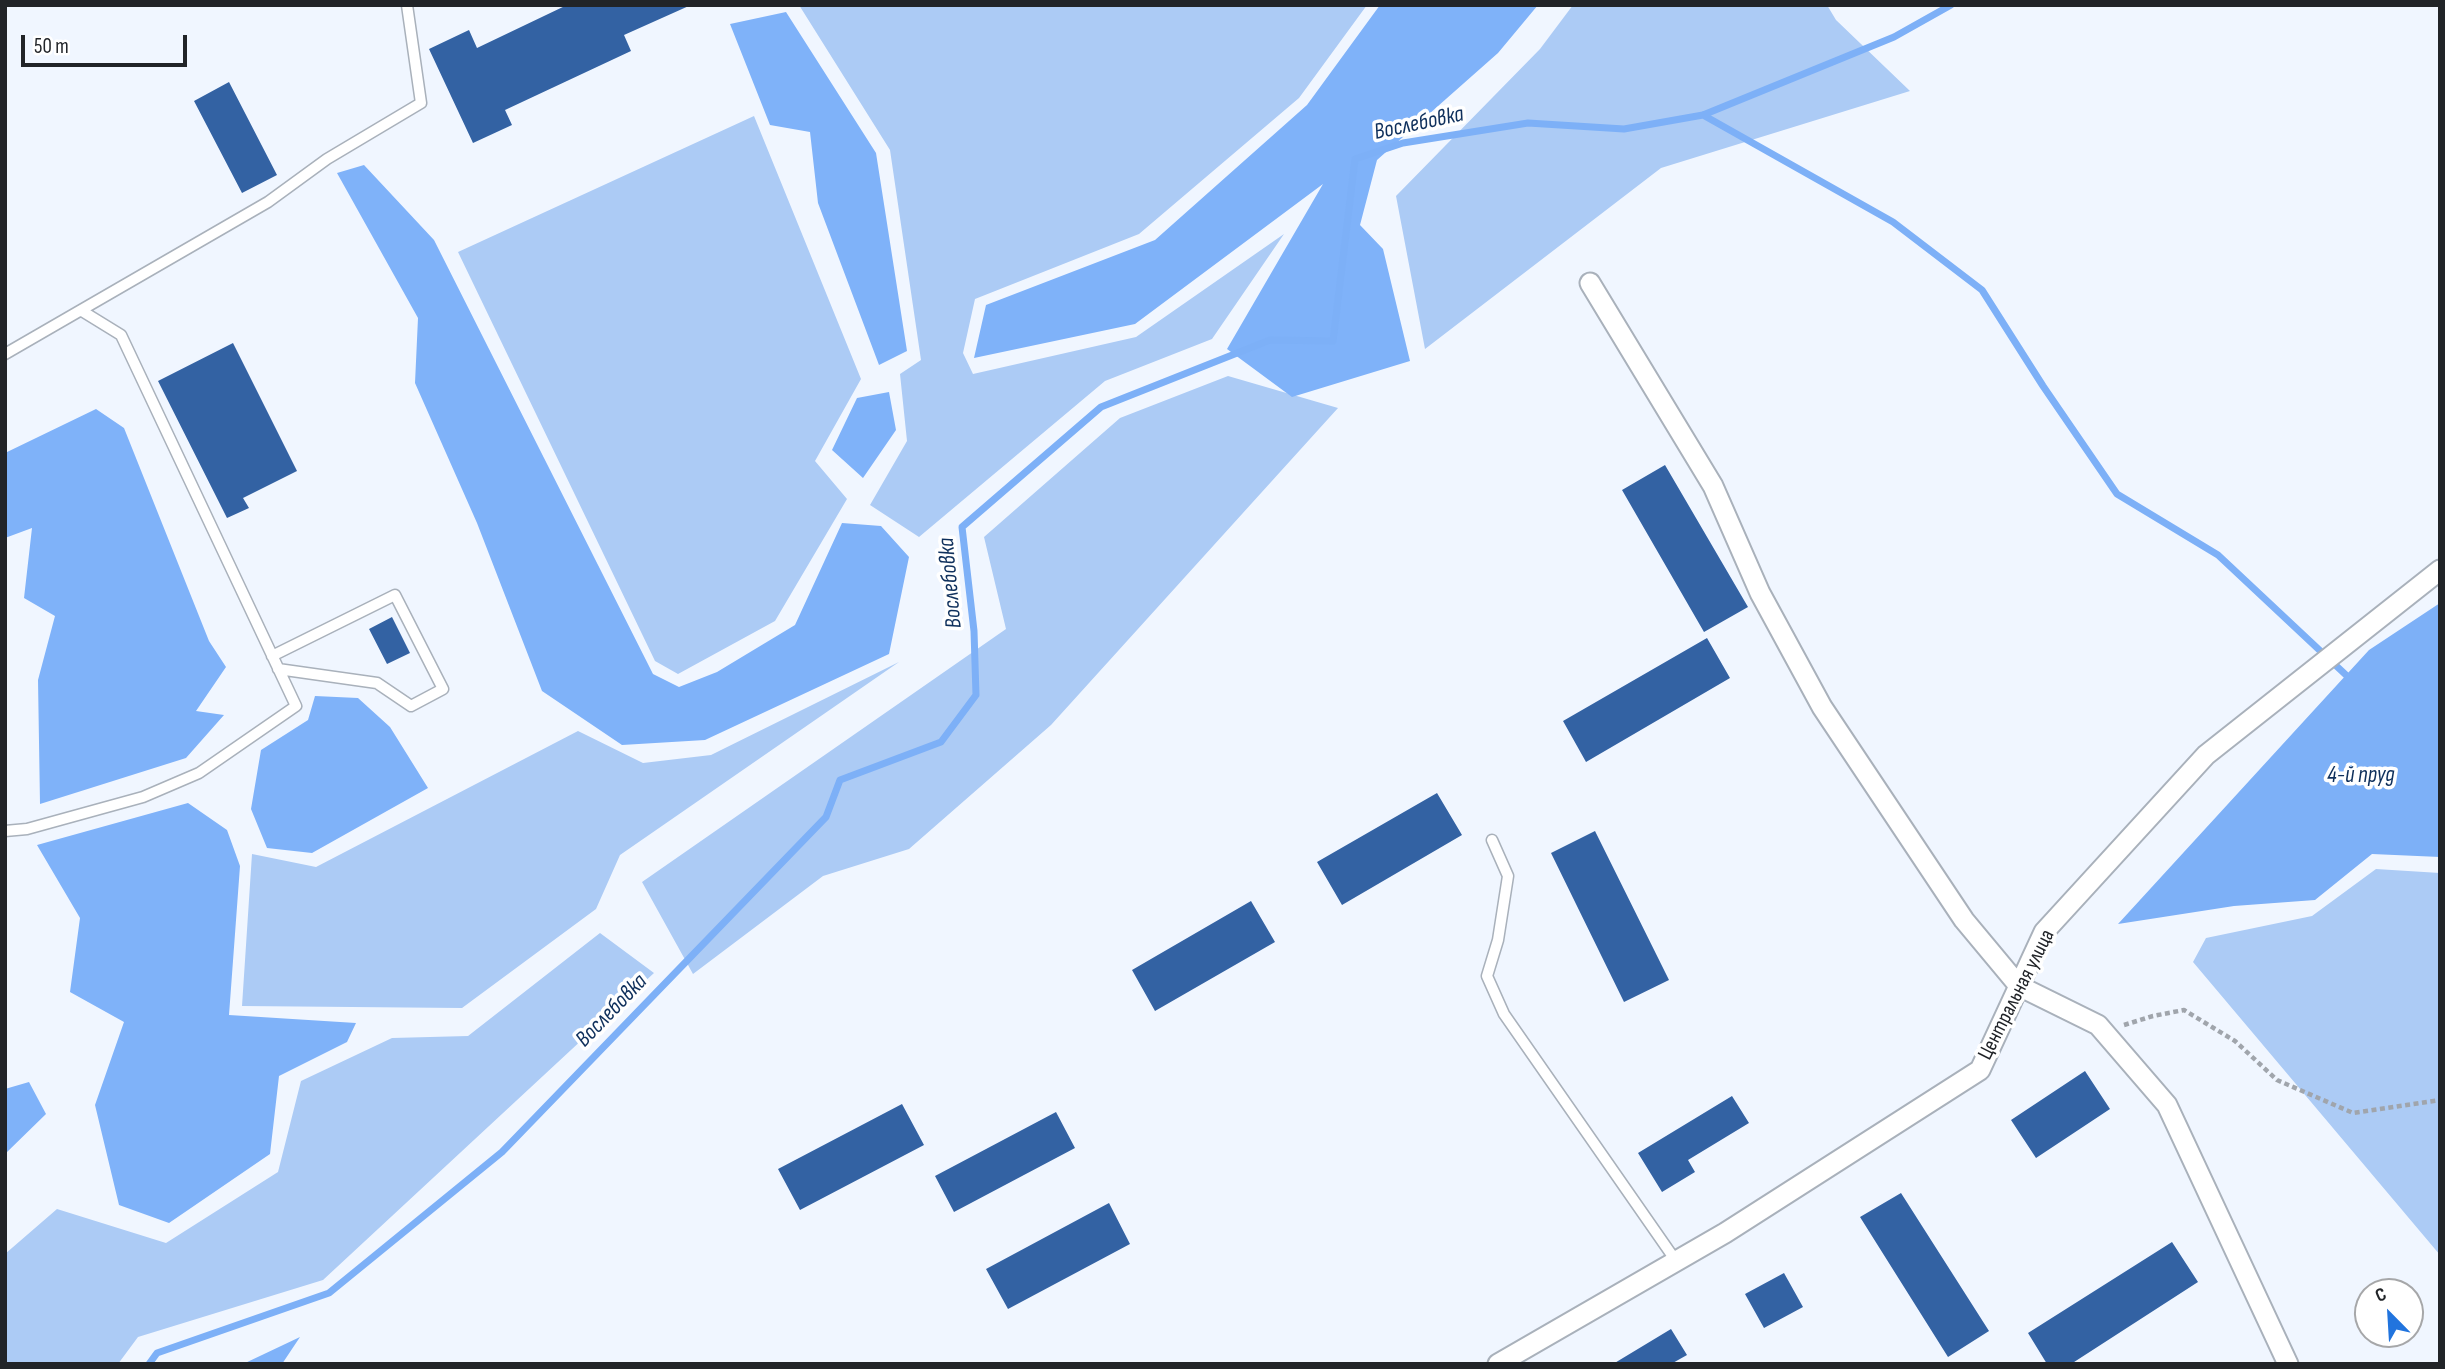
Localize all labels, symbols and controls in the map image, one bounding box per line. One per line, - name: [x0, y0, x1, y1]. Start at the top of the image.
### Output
- scale bar: [24, 21, 191, 65]
- text: 50 m: [34, 34, 69, 59]
- water label: Вослебовка: [1372, 101, 1466, 147]
- water label: Вослебовка: [933, 536, 969, 630]
- water label: 4-й пруд: [2327, 762, 2395, 790]
- street label: Центральная улица: [1973, 926, 2061, 1064]
- water label: Вослебовка: [570, 969, 654, 1053]
- north arrow: [2354, 1278, 2424, 1348]
- text: С: [2372, 1283, 2390, 1308]

